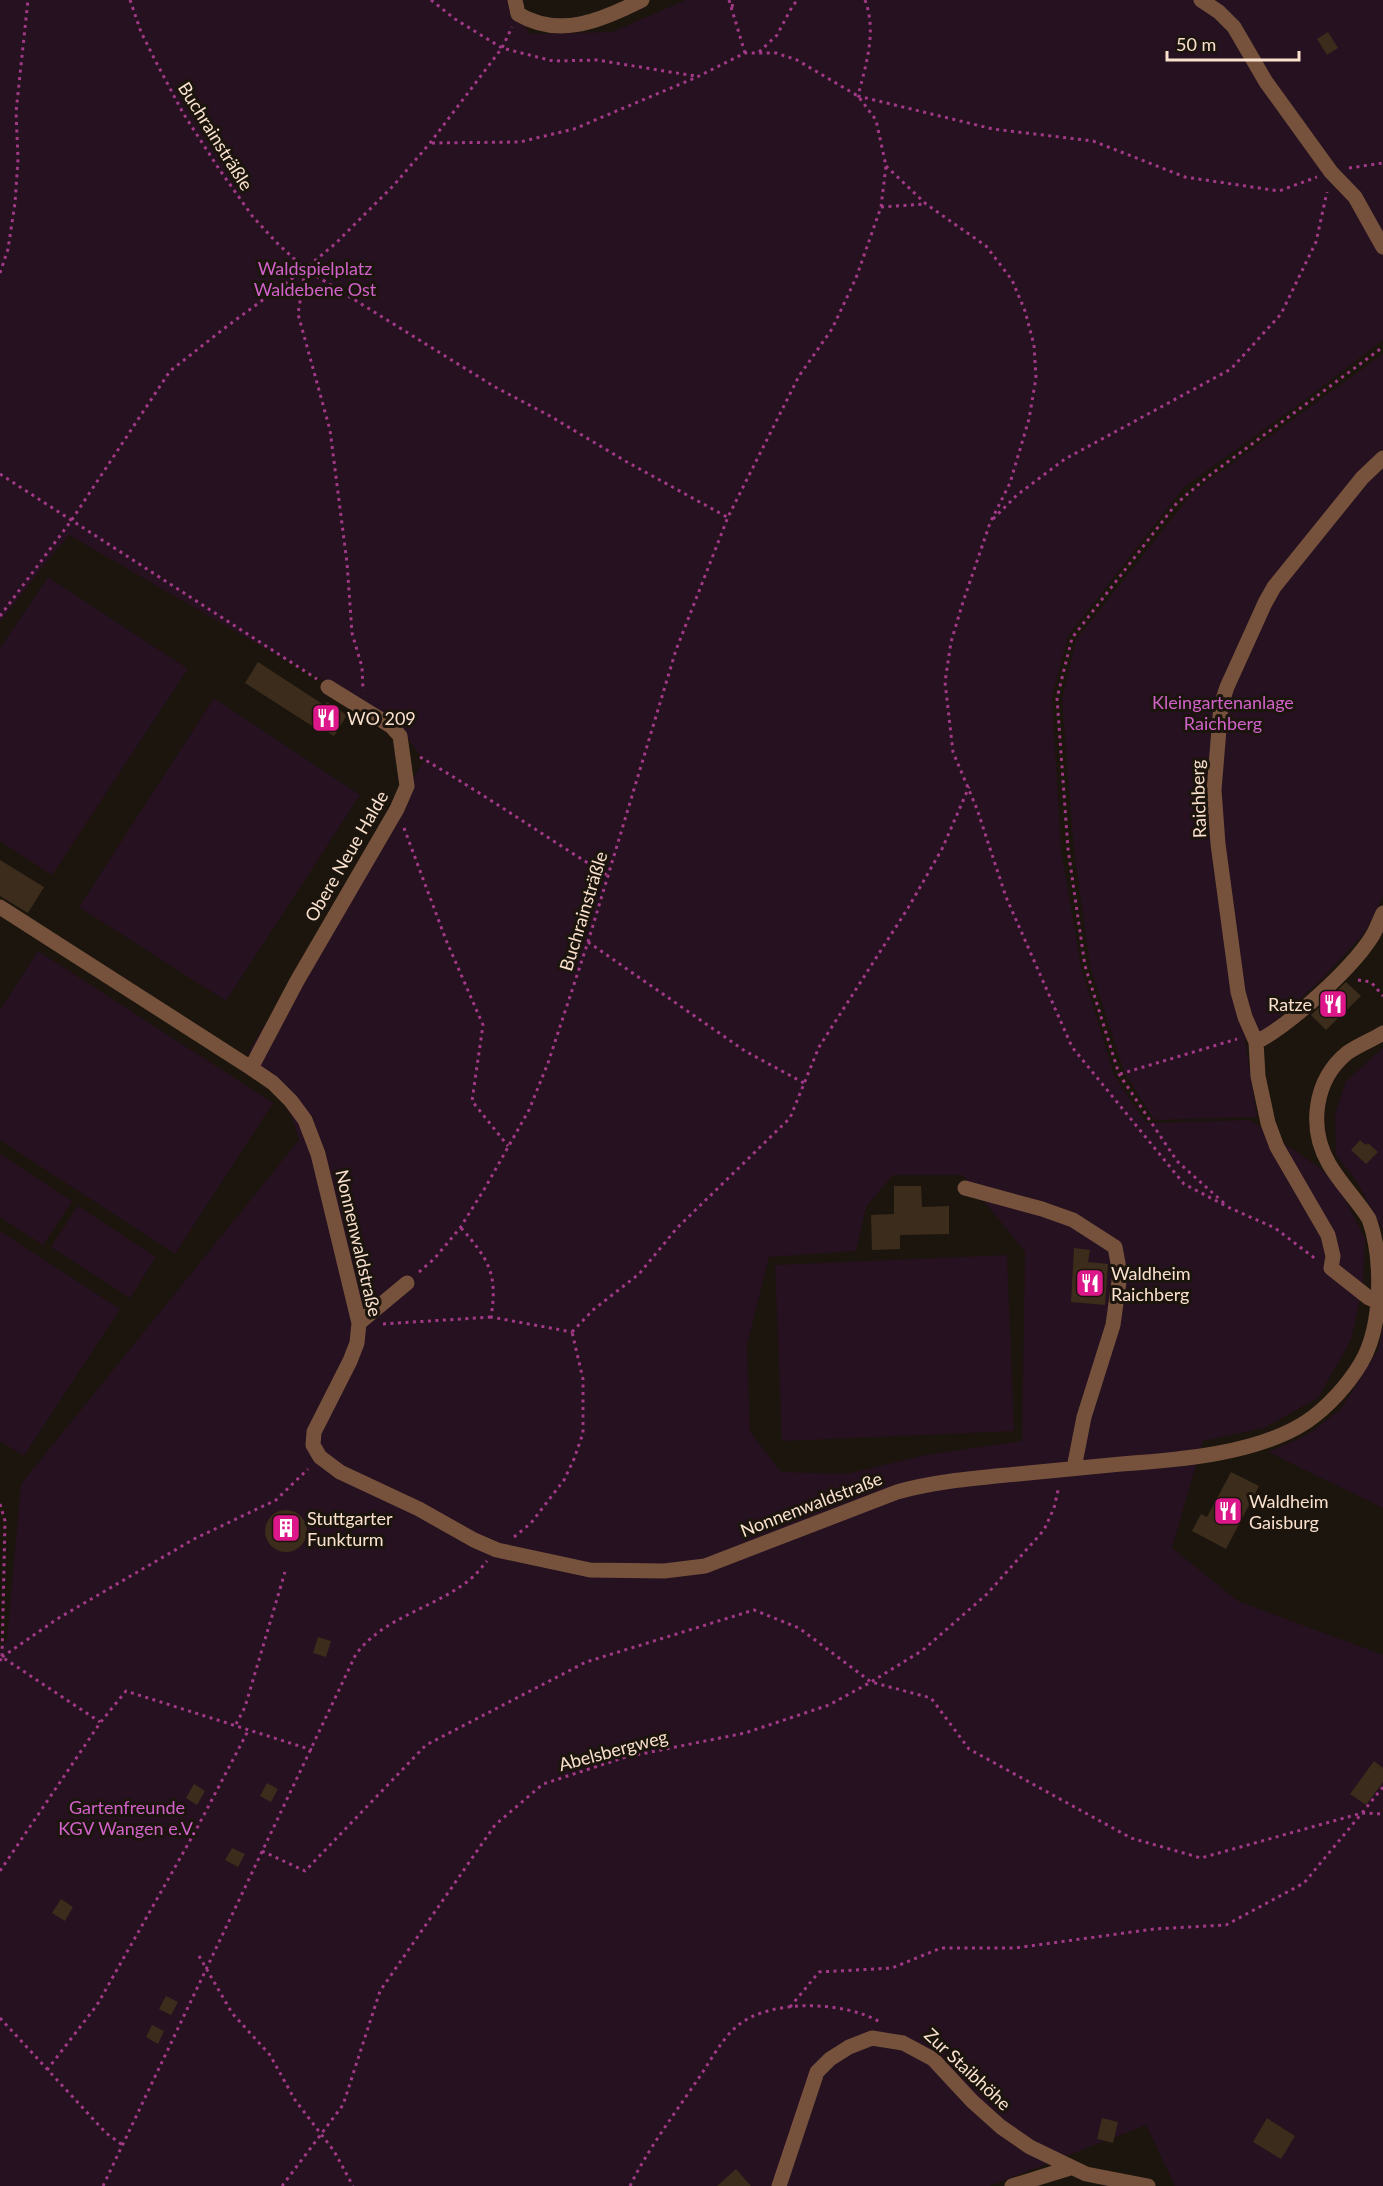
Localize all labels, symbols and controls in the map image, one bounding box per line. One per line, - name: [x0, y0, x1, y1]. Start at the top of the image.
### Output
- scale bar: [1167, 24, 1299, 62]
- text: 50 m: [1176, 33, 1216, 55]
- street label: Buchrainsträßle: [174, 78, 258, 194]
- park label: Waldspielplatz Waldebene Ost: [254, 257, 377, 300]
- park label: Kleingartenanlage Raichberg: [1152, 691, 1294, 734]
- restaurant icon: WO 209: [310, 702, 342, 734]
- place label: WO 209: [347, 707, 416, 729]
- street label: Raichberg: [1186, 759, 1210, 839]
- street label: Obere Neue Halde: [300, 787, 392, 925]
- street label: Buchrainsträßle: [554, 849, 612, 973]
- restaurant icon: Ratze: [1317, 988, 1349, 1020]
- place label: Ratze: [1268, 993, 1312, 1015]
- street label: Nonnenwaldstraße: [331, 1167, 387, 1319]
- place label: Waldheim Raichberg: [1111, 1262, 1191, 1305]
- restaurant icon: Waldheim Raichberg: [1074, 1267, 1106, 1299]
- street label: Nonnenwaldstraße: [737, 1467, 885, 1541]
- place label: Waldheim Gaisburg: [1249, 1490, 1329, 1533]
- restaurant icon: Waldheim Gaisburg: [1212, 1495, 1244, 1527]
- place label: Stuttgarter Funkturm: [307, 1507, 393, 1550]
- building icon: Stuttgarter Funkturm: [270, 1512, 302, 1544]
- street label: Abelsbergweg: [556, 1725, 670, 1775]
- park label: Gartenfreunde KGV Wangen e.V.: [58, 1796, 196, 1839]
- street label: Zur Staibhöhe: [920, 2023, 1016, 2115]

